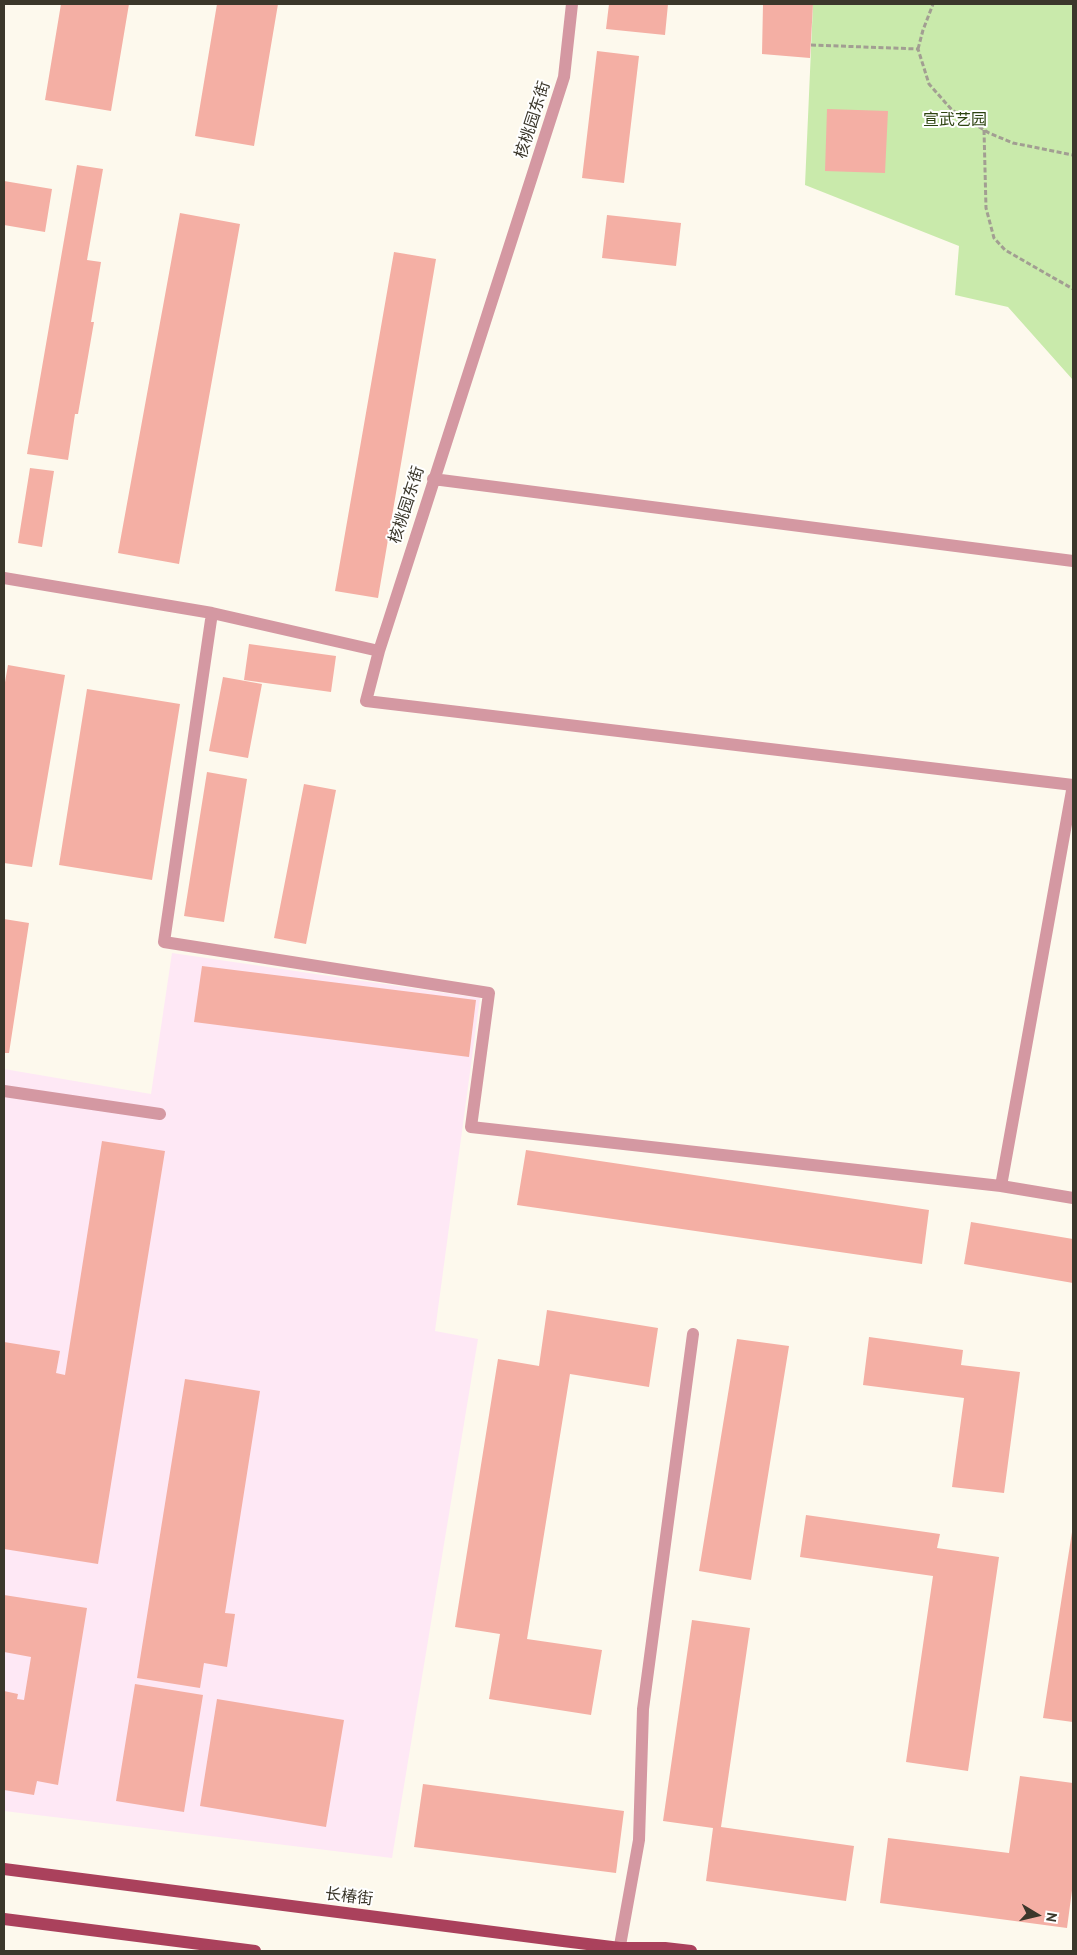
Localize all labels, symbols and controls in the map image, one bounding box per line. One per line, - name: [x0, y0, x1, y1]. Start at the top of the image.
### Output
- street label: 核桃园东街: [512, 79, 554, 161]
- park label: 宣武艺园: [923, 110, 987, 130]
- street label: 核桃园东街: [386, 464, 428, 546]
- street label: 长椿街: [324, 1885, 374, 1909]
- north arrow: [1012, 1890, 1062, 1940]
- text: N: [1042, 1911, 1061, 1923]

